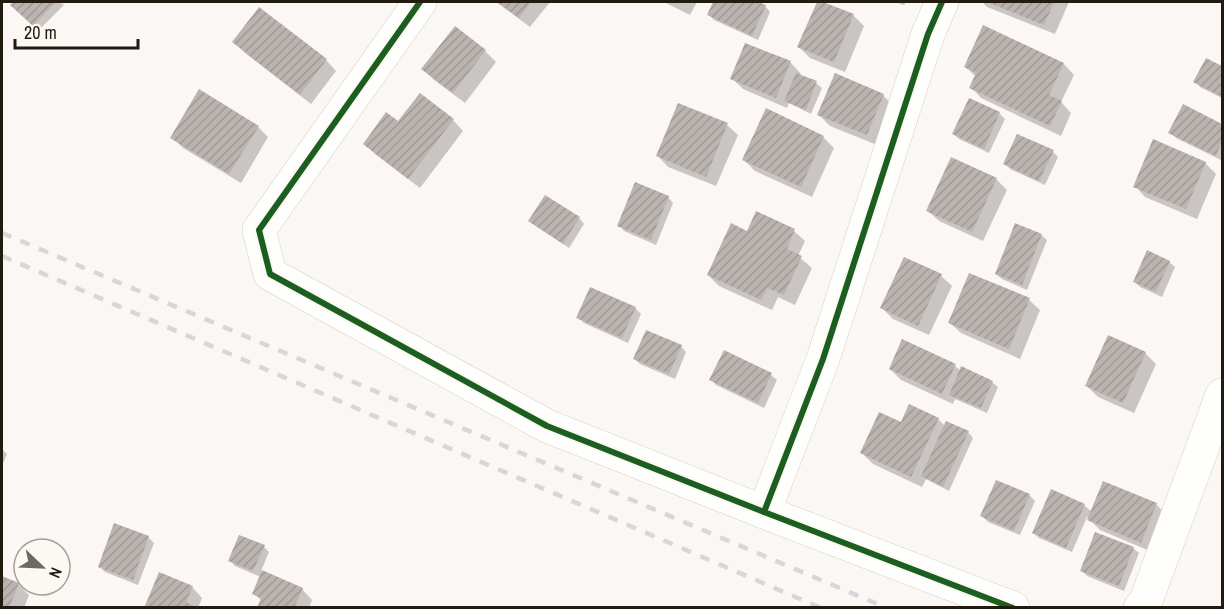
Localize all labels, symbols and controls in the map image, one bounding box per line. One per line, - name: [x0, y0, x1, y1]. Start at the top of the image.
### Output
- scale bar: [15, 12, 138, 50]
- text: 20 m: [24, 20, 57, 45]
- north arrow: [12, 537, 72, 597]
- text: N: [44, 564, 68, 582]

